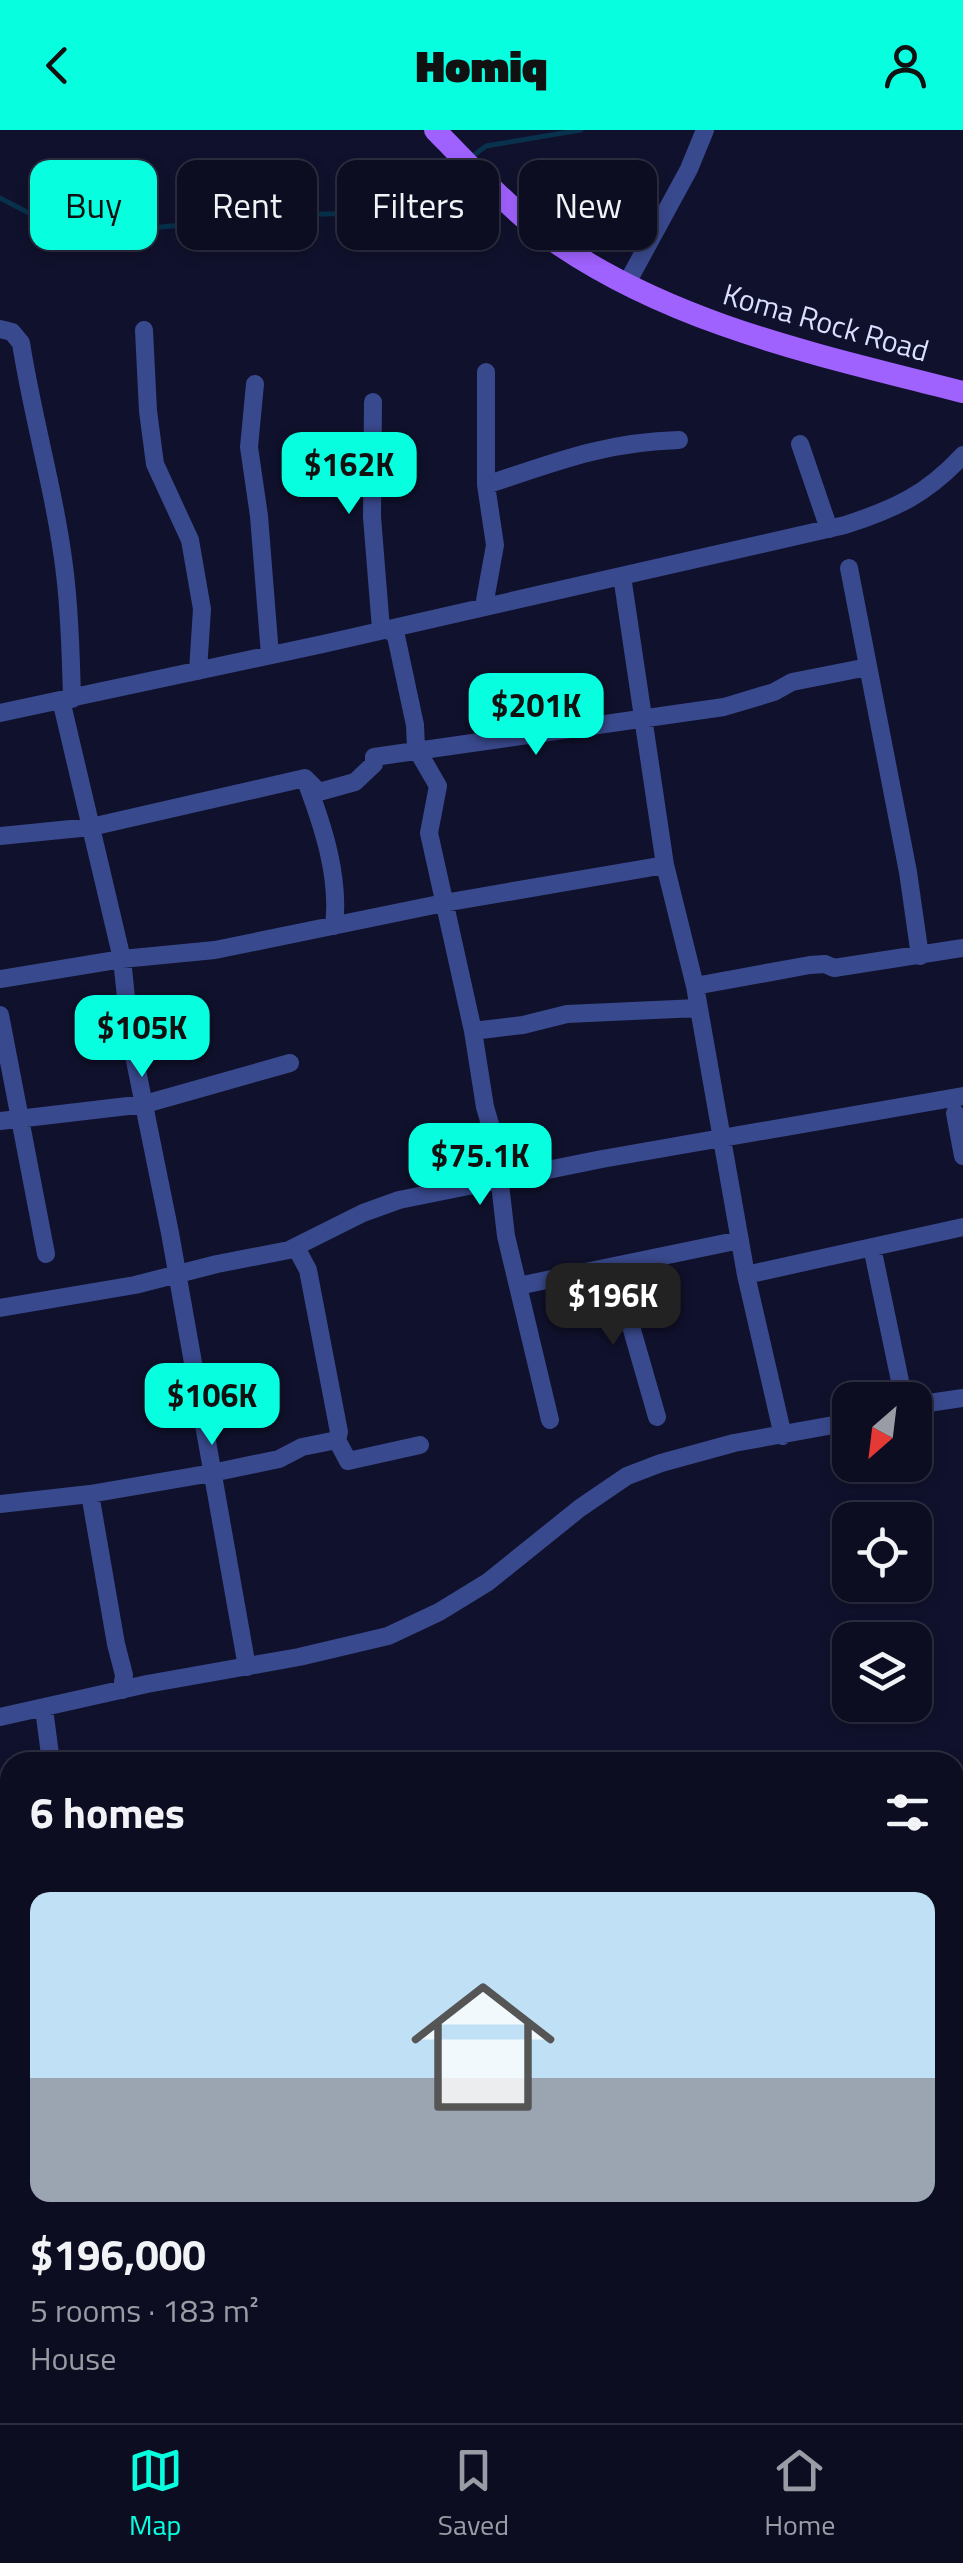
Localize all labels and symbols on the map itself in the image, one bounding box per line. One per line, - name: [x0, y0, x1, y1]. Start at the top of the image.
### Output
- street label: Koma Rock Road: [718, 271, 934, 373]
- pin: $162K: [279, 432, 419, 517]
- pin: $201K: [466, 673, 606, 758]
- pin: $105K: [72, 995, 212, 1080]
- pin: $75.1K: [399, 1123, 561, 1208]
- pin: $196K: [543, 1263, 683, 1348]
- pin: $106K: [142, 1363, 282, 1448]
- north arrow: [832, 1382, 932, 1482]

